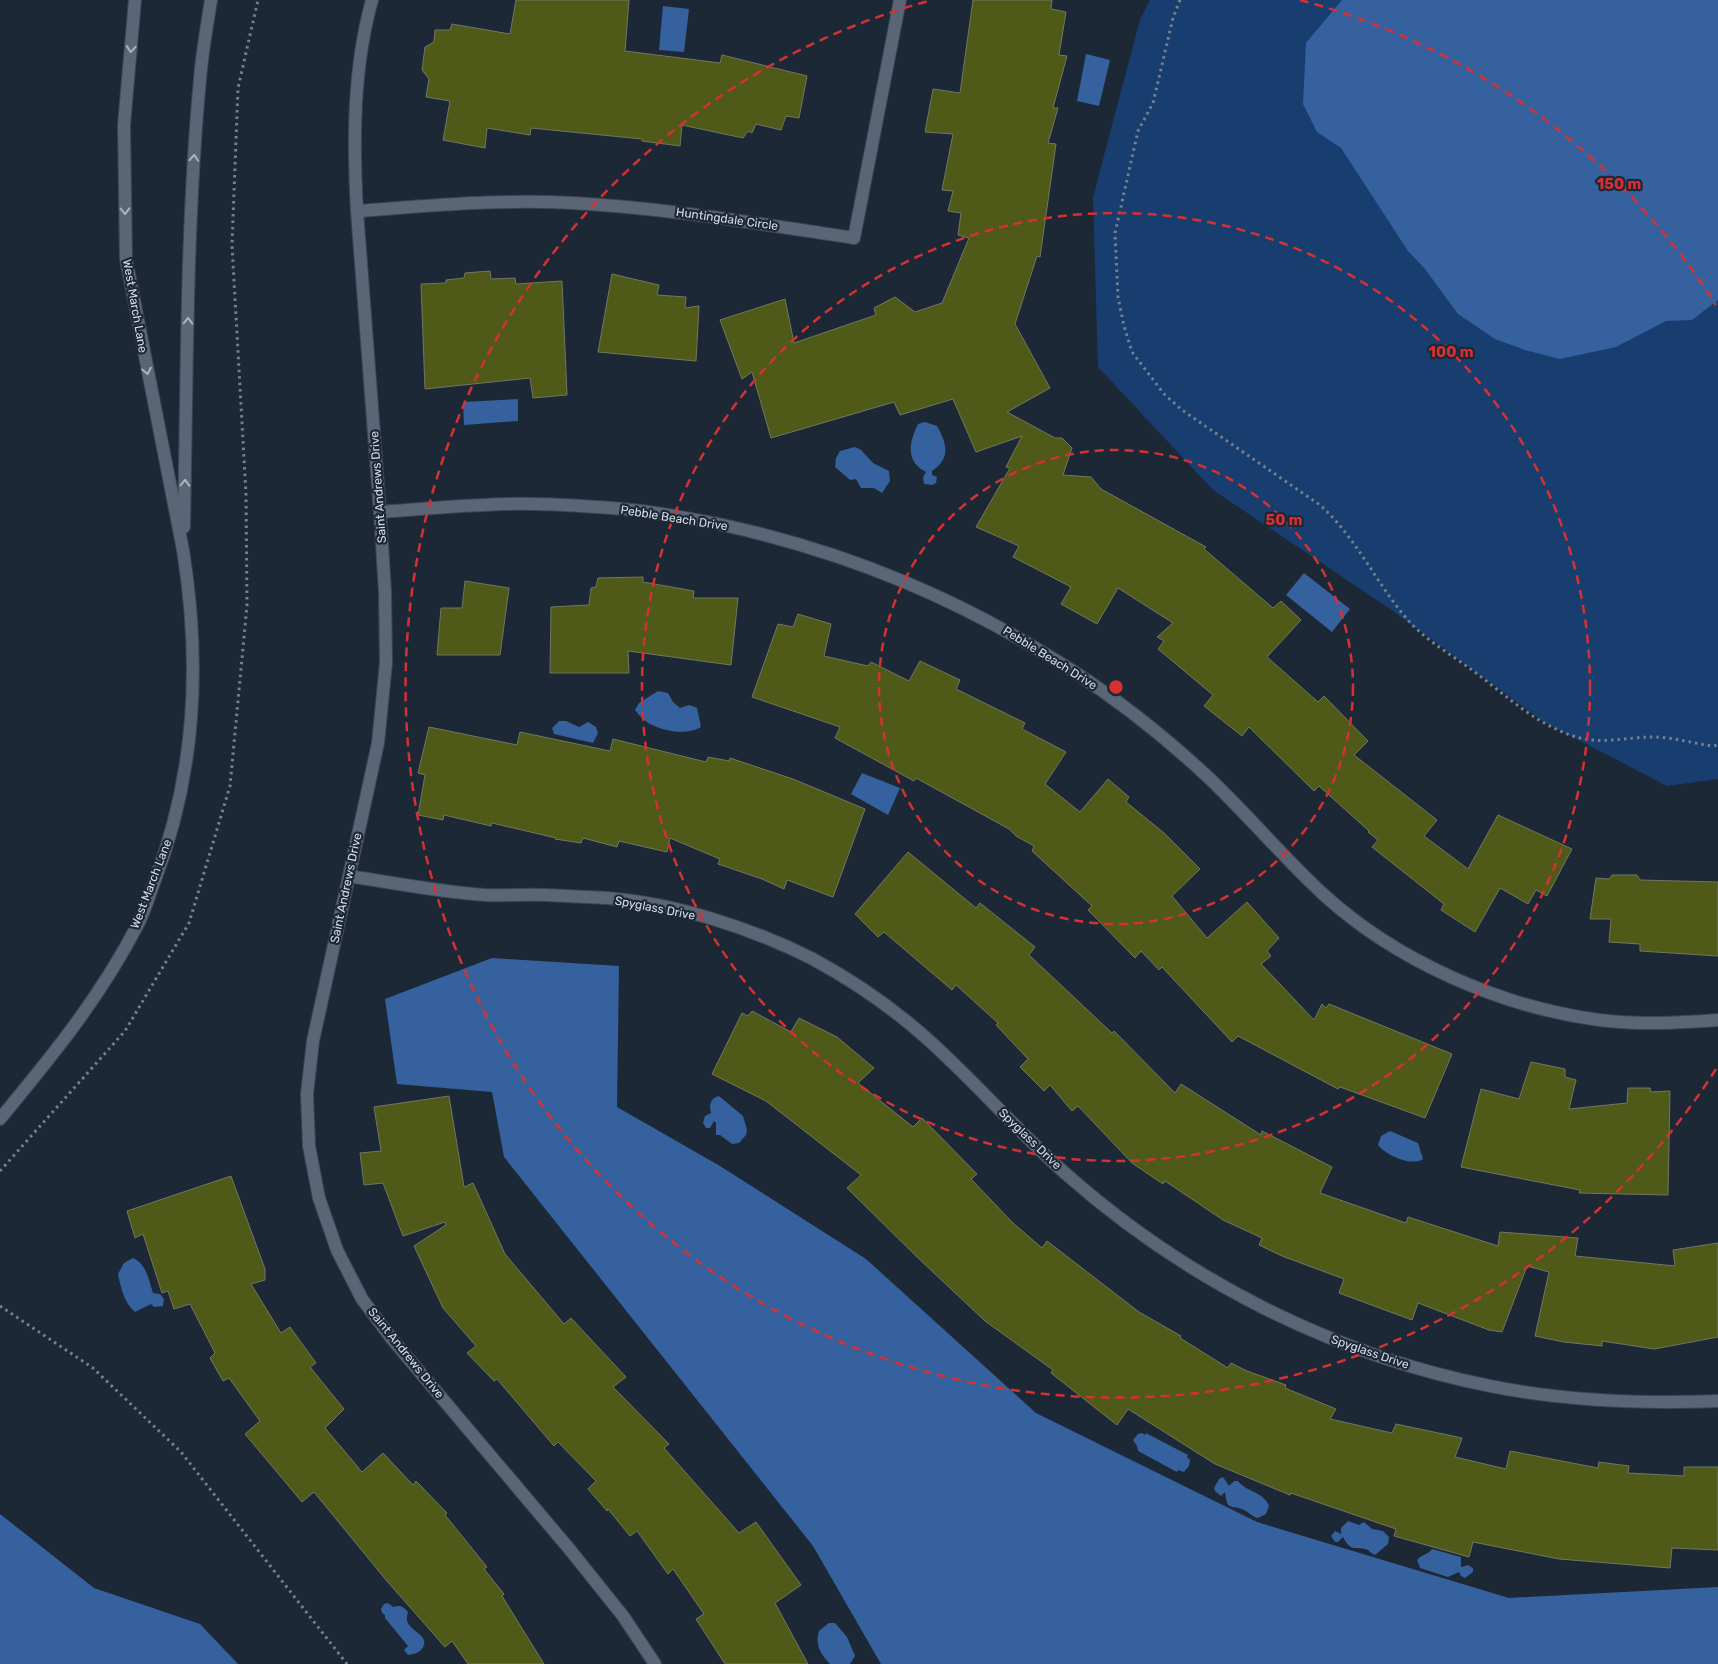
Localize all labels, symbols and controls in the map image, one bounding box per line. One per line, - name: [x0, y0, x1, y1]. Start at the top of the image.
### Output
- one-way arrow: [126, 45, 137, 53]
- one-way arrow: [189, 154, 200, 162]
- text: 150 m: [1597, 175, 1641, 193]
- street label: Huntingdale Circle: [675, 205, 779, 233]
- one-way arrow: [120, 207, 130, 215]
- street label: West March Lane: [120, 258, 150, 354]
- one-way arrow: [183, 317, 193, 324]
- text: 100 m: [1429, 343, 1473, 361]
- one-way arrow: [142, 367, 152, 376]
- street label: Saint Andrews Drive: [367, 430, 389, 544]
- one-way arrow: [180, 479, 190, 487]
- street label: Pebble Beach Drive: [619, 503, 729, 533]
- text: 50 m: [1266, 511, 1302, 529]
- street label: Pebble Beach Drive: [1000, 623, 1100, 693]
- centre of rings: [1107, 678, 1125, 696]
- street label: Saint Andrews Drive: [327, 831, 365, 944]
- street label: West March Lane: [128, 837, 175, 931]
- street label: Spyglass Drive: [614, 893, 697, 923]
- street label: Spyglass Drive: [996, 1106, 1064, 1173]
- street label: Saint Andrews Drive: [365, 1305, 447, 1401]
- street label: Spyglass Drive: [1329, 1332, 1411, 1372]

